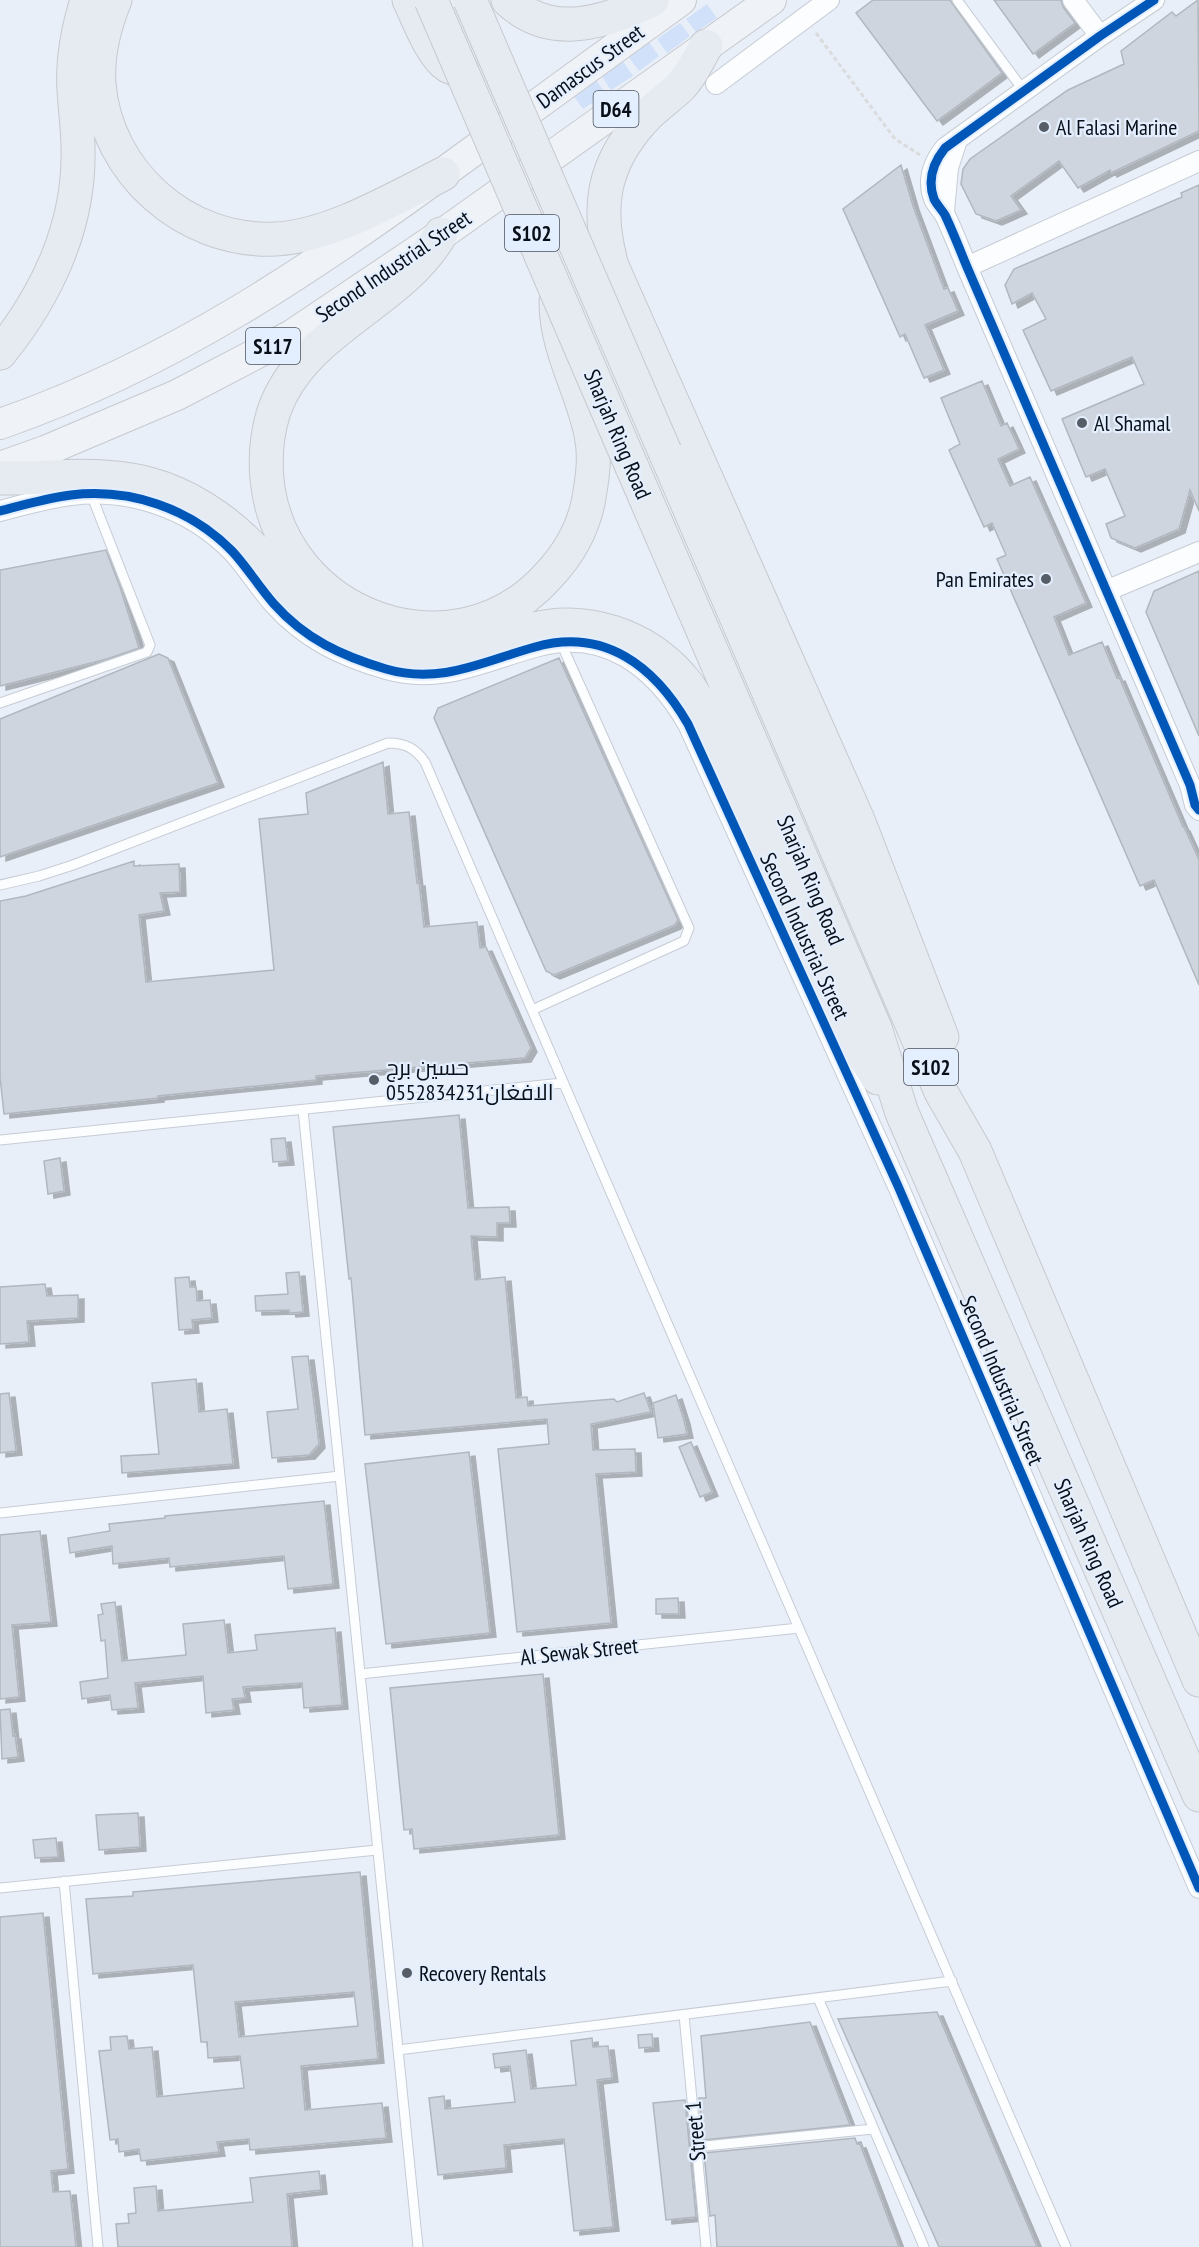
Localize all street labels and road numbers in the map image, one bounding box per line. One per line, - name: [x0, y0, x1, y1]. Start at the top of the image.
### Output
- street label: Damascus Street: [531, 18, 649, 114]
- road number: D64: [594, 91, 638, 127]
- street label: Second Industrial Street: [310, 204, 476, 328]
- road number: S102: [505, 215, 559, 251]
- road number: S117: [246, 328, 300, 364]
- street label: Sharjah Ring Road: [578, 365, 658, 503]
- street label: Sharjah Ring Road: [771, 811, 851, 949]
- street label: Second Industrial Street: [754, 848, 856, 1024]
- road number: S102: [904, 1049, 958, 1085]
- street label: Second Industrial Street: [954, 1291, 1050, 1469]
- street label: Sharjah Ring Road: [1048, 1474, 1130, 1612]
- street label: Al Sewak Street: [519, 1631, 639, 1671]
- street label: Street 1: [678, 2100, 712, 2162]

